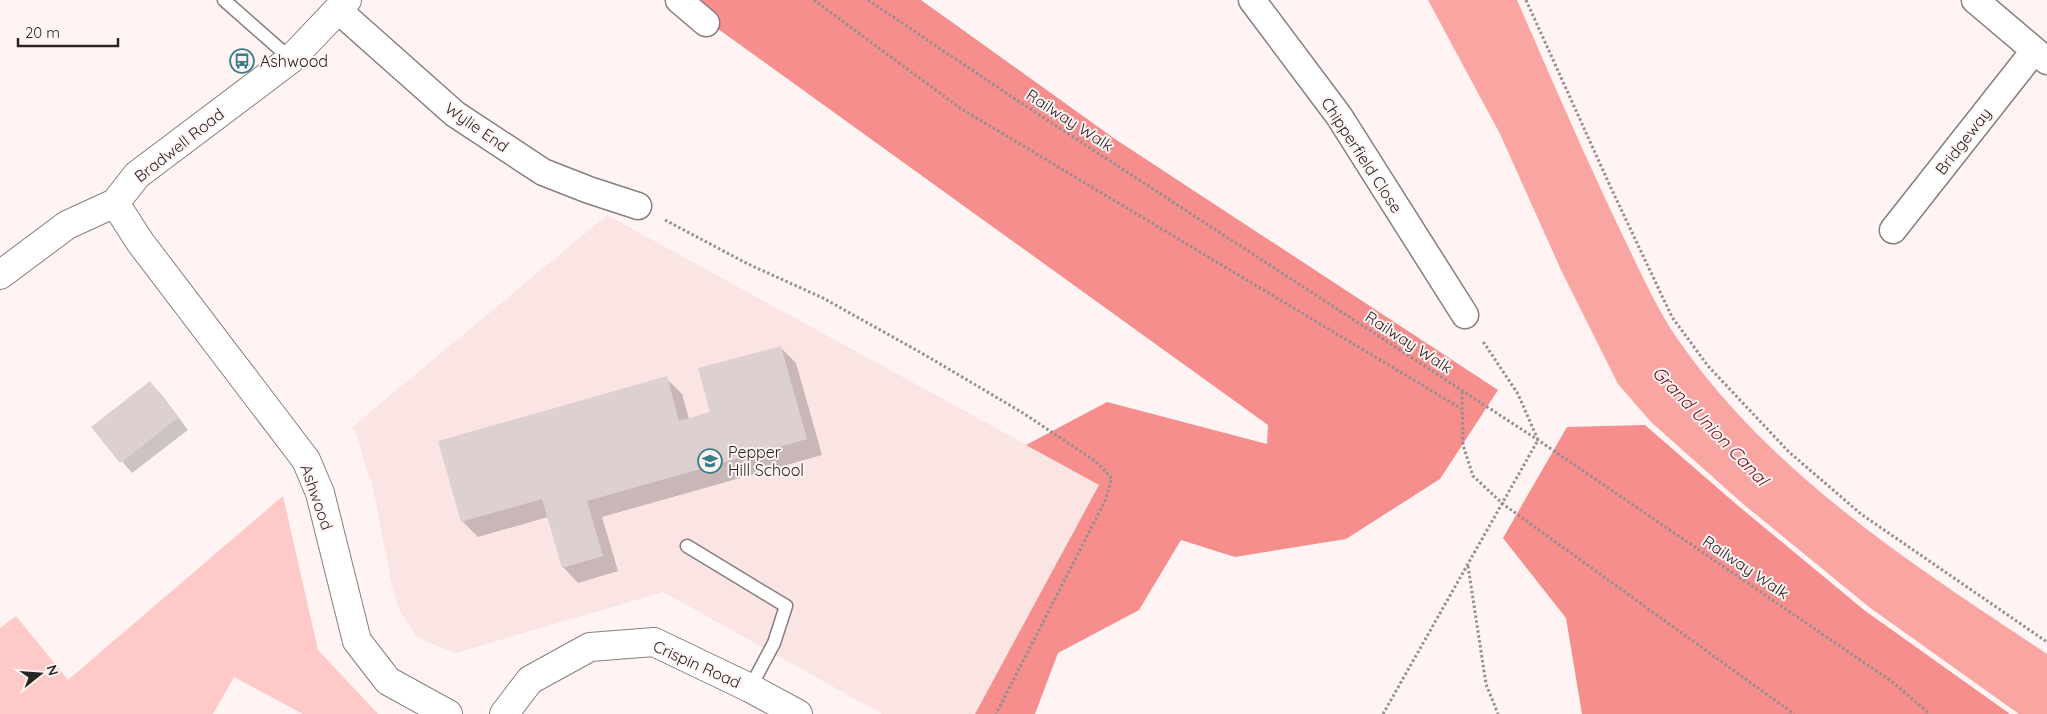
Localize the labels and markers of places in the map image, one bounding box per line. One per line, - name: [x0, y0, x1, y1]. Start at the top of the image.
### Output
- bus stop icon: Ashwood: [229, 48, 255, 74]
- place label: Ashwood: [260, 51, 328, 71]
- place label: Pepper Hill School: [728, 442, 804, 480]
- school or university icon: Pepper Hill School: [697, 448, 723, 474]

